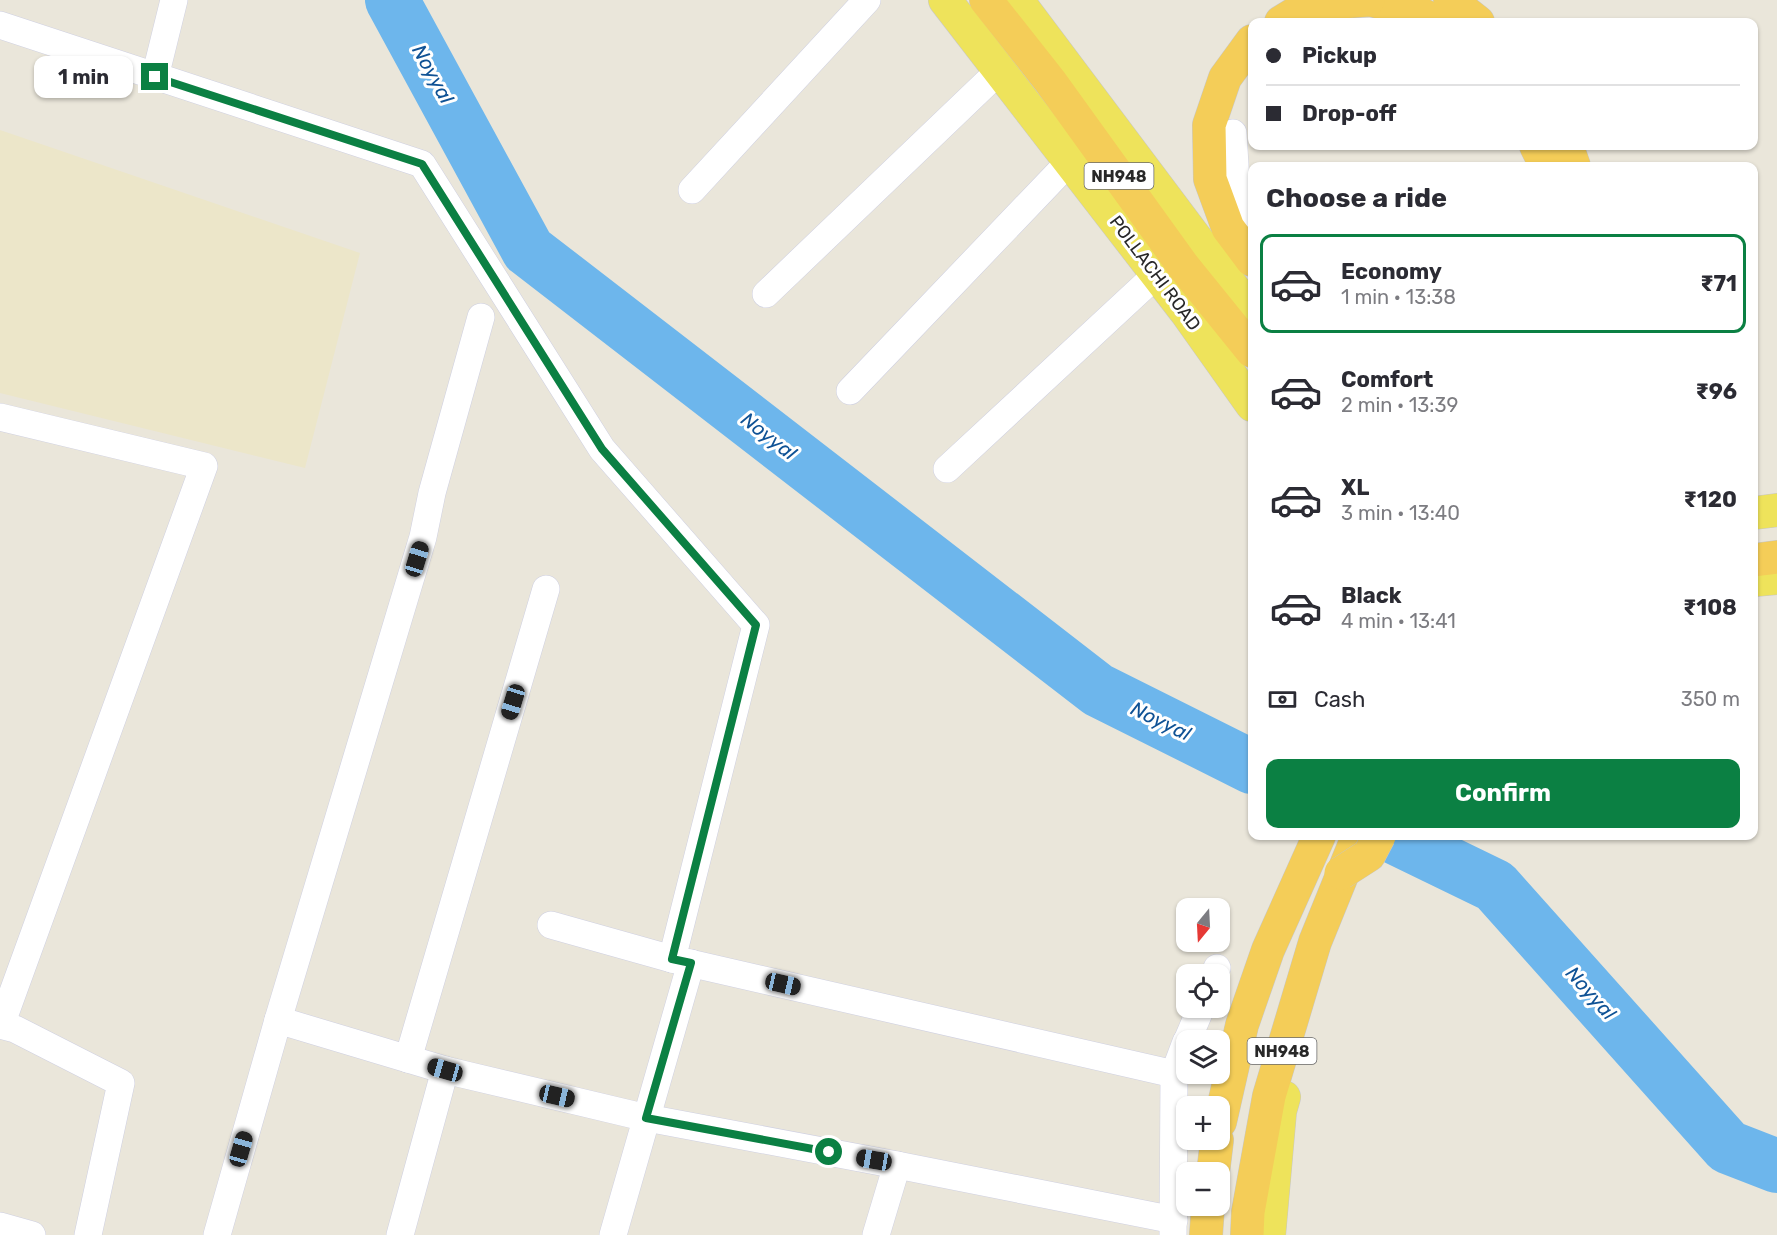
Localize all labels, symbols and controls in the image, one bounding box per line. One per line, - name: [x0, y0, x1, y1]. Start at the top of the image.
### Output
- water label: Noyyal: [407, 40, 459, 109]
- text: Pickup: [1302, 42, 1377, 69]
- callout: 1 min: [35, 56, 134, 98]
- route end: [141, 63, 168, 90]
- text: 1 min: [58, 65, 109, 89]
- text: Drop-off: [1302, 100, 1397, 127]
- road number: NH948: [1084, 163, 1154, 189]
- text: Choose a ride: [1266, 182, 1447, 214]
- street label: POLLACHI ROAD: [1105, 211, 1205, 335]
- icon: car: [1269, 257, 1323, 311]
- text: Economy: [1341, 258, 1442, 285]
- text: ₹71: [1700, 270, 1737, 297]
- text: 1 min · 13:38: [1341, 285, 1456, 309]
- icon: car: [1269, 365, 1323, 419]
- text: Comfort: [1341, 366, 1433, 393]
- text: ₹96: [1695, 378, 1737, 405]
- text: 2 min · 13:39: [1341, 393, 1458, 417]
- water label: Noyyal: [737, 407, 802, 466]
- icon: car: [1269, 473, 1323, 527]
- text: XL: [1341, 474, 1369, 501]
- text: ₹120: [1684, 486, 1737, 513]
- text: 3 min · 13:40: [1341, 501, 1460, 525]
- car: [403, 539, 431, 579]
- icon: car: [1269, 581, 1323, 635]
- text: Black: [1341, 582, 1402, 609]
- text: ₹108: [1683, 594, 1737, 621]
- text: 4 min · 13:41: [1341, 609, 1456, 633]
- car: [499, 682, 527, 722]
- icon: cash: [1266, 683, 1299, 716]
- text: Cash: [1314, 686, 1365, 713]
- text: 350 m: [1681, 687, 1740, 711]
- water label: Noyyal: [1127, 696, 1196, 746]
- button: Confirm: [1266, 759, 1740, 828]
- north arrow: [1176, 898, 1230, 952]
- map controls: [1176, 898, 1230, 1216]
- water label: Noyyal: [1561, 961, 1622, 1026]
- button: locate: [1176, 964, 1230, 1018]
- car: [763, 971, 803, 997]
- button: layers: [1176, 1030, 1230, 1084]
- road number: NH948: [1248, 1038, 1316, 1064]
- car: [425, 1056, 465, 1084]
- car: [537, 1083, 577, 1109]
- button: +: [1176, 1096, 1230, 1150]
- car: [227, 1129, 255, 1169]
- route start: [815, 1138, 842, 1165]
- car: [855, 1148, 893, 1172]
- button: −: [1176, 1162, 1230, 1216]

